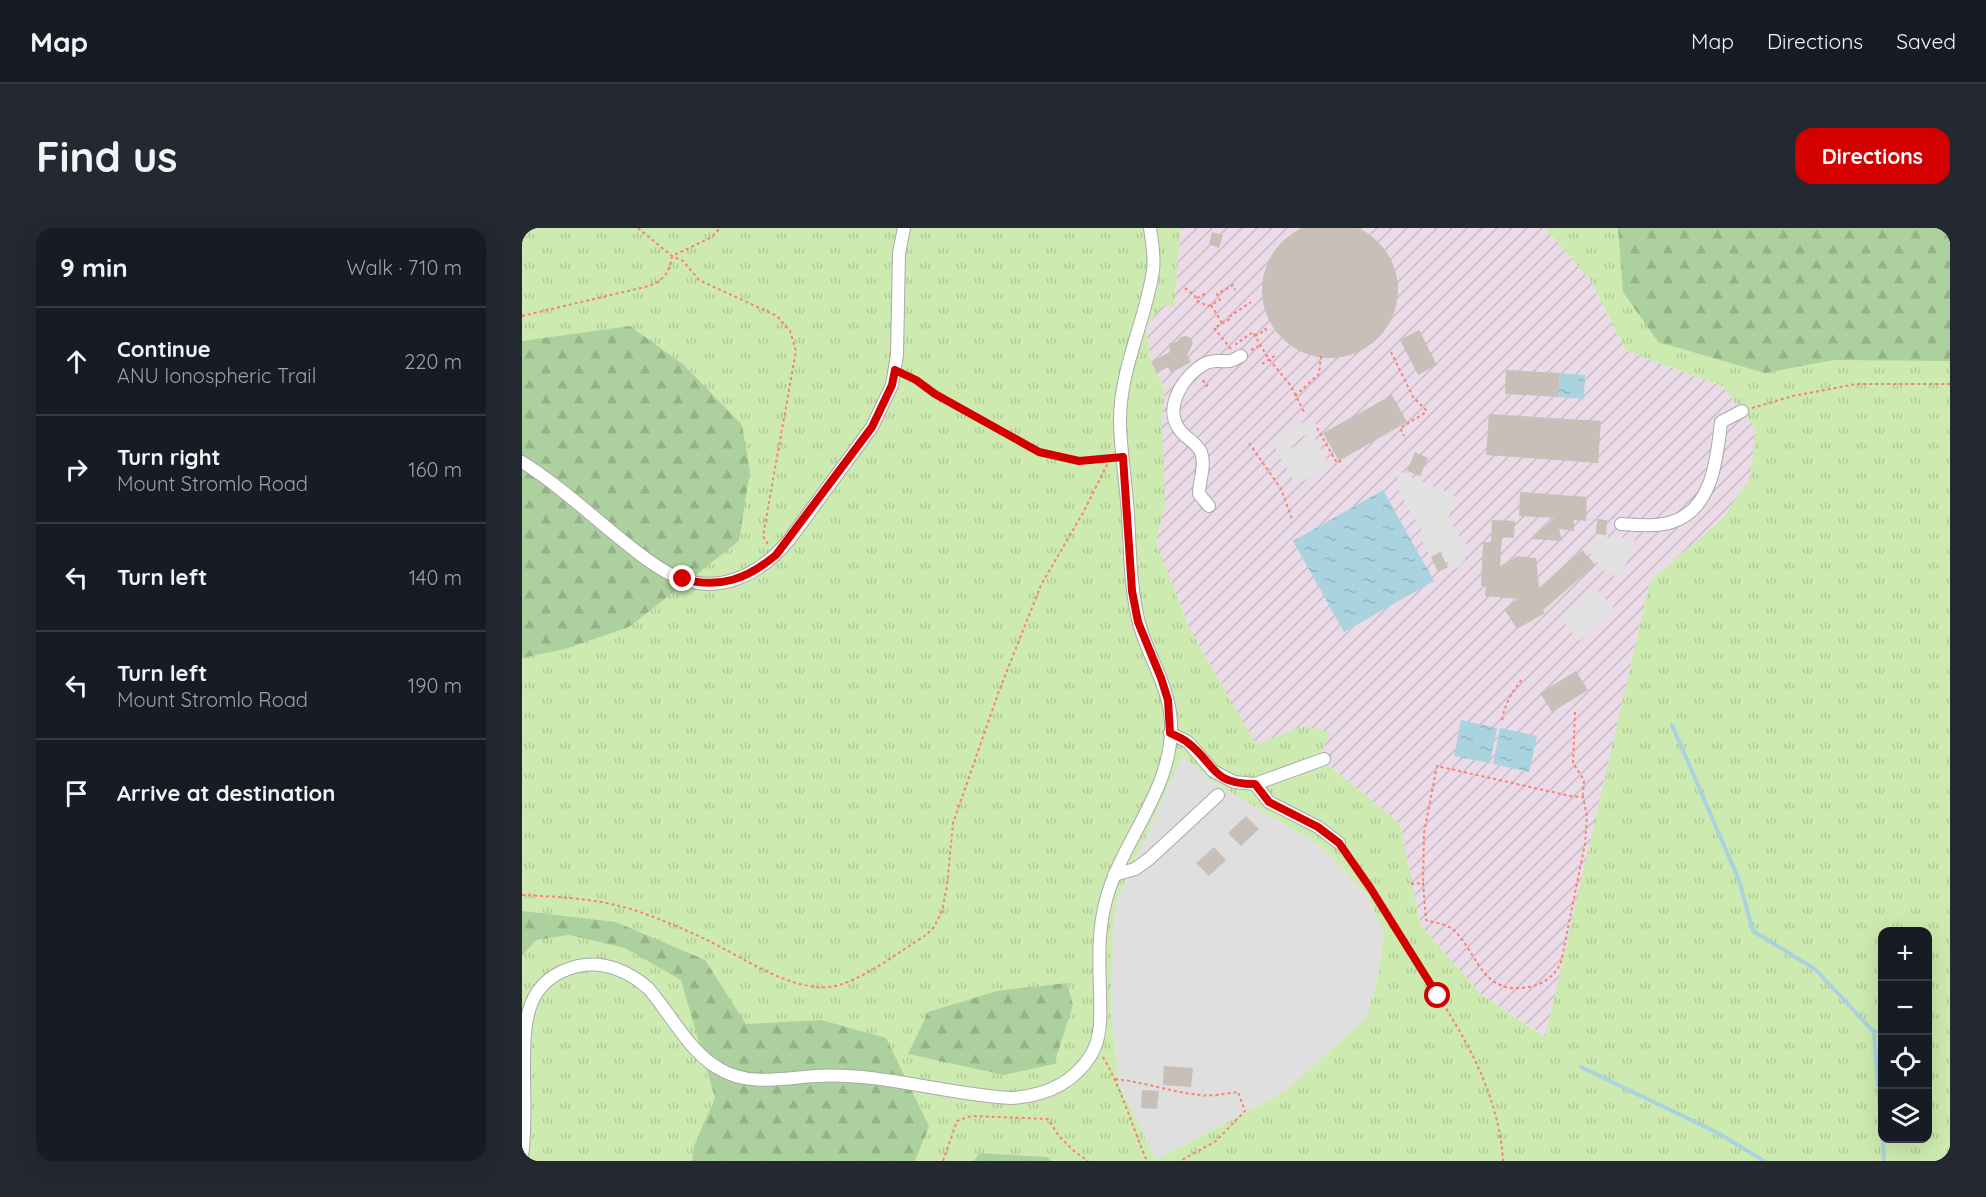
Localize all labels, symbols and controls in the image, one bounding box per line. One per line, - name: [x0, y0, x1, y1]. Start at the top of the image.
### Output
- text: Map: [30, 24, 88, 59]
- text: Map: [1691, 28, 1734, 54]
- text: Directions: [1767, 28, 1863, 54]
- text: Saved: [1896, 28, 1956, 54]
- button: Directions: [1795, 128, 1950, 184]
- text: Find us: [36, 130, 178, 183]
- text: 9 min: [60, 251, 128, 284]
- text: Walk · 710 m: [346, 255, 462, 280]
- text: Continue: [117, 335, 211, 363]
- icon: ahead: [60, 345, 93, 378]
- text: 220 m: [404, 349, 462, 374]
- text: ANU Ionospheric Trail: [117, 363, 316, 388]
- text: Turn right: [117, 443, 221, 471]
- icon: right: [60, 453, 93, 486]
- text: 160 m: [408, 457, 462, 482]
- text: Mount Stromlo Road: [117, 471, 308, 496]
- icon: left: [60, 561, 93, 594]
- text: Turn left: [117, 563, 207, 591]
- text: 140 m: [409, 565, 462, 590]
- route end: [669, 565, 695, 591]
- text: Turn left: [117, 659, 207, 687]
- icon: left: [60, 669, 93, 702]
- text: 190 m: [408, 673, 462, 698]
- text: Mount Stromlo Road: [117, 687, 308, 712]
- icon: arrive: [60, 777, 93, 810]
- text: Arrive at destination: [117, 779, 335, 807]
- map controls: [1878, 927, 1932, 1143]
- button: +: [1878, 927, 1932, 981]
- button: −: [1878, 981, 1932, 1035]
- route start: [1424, 982, 1450, 1008]
- button: locate: [1878, 1035, 1932, 1089]
- button: layers: [1878, 1089, 1932, 1143]

